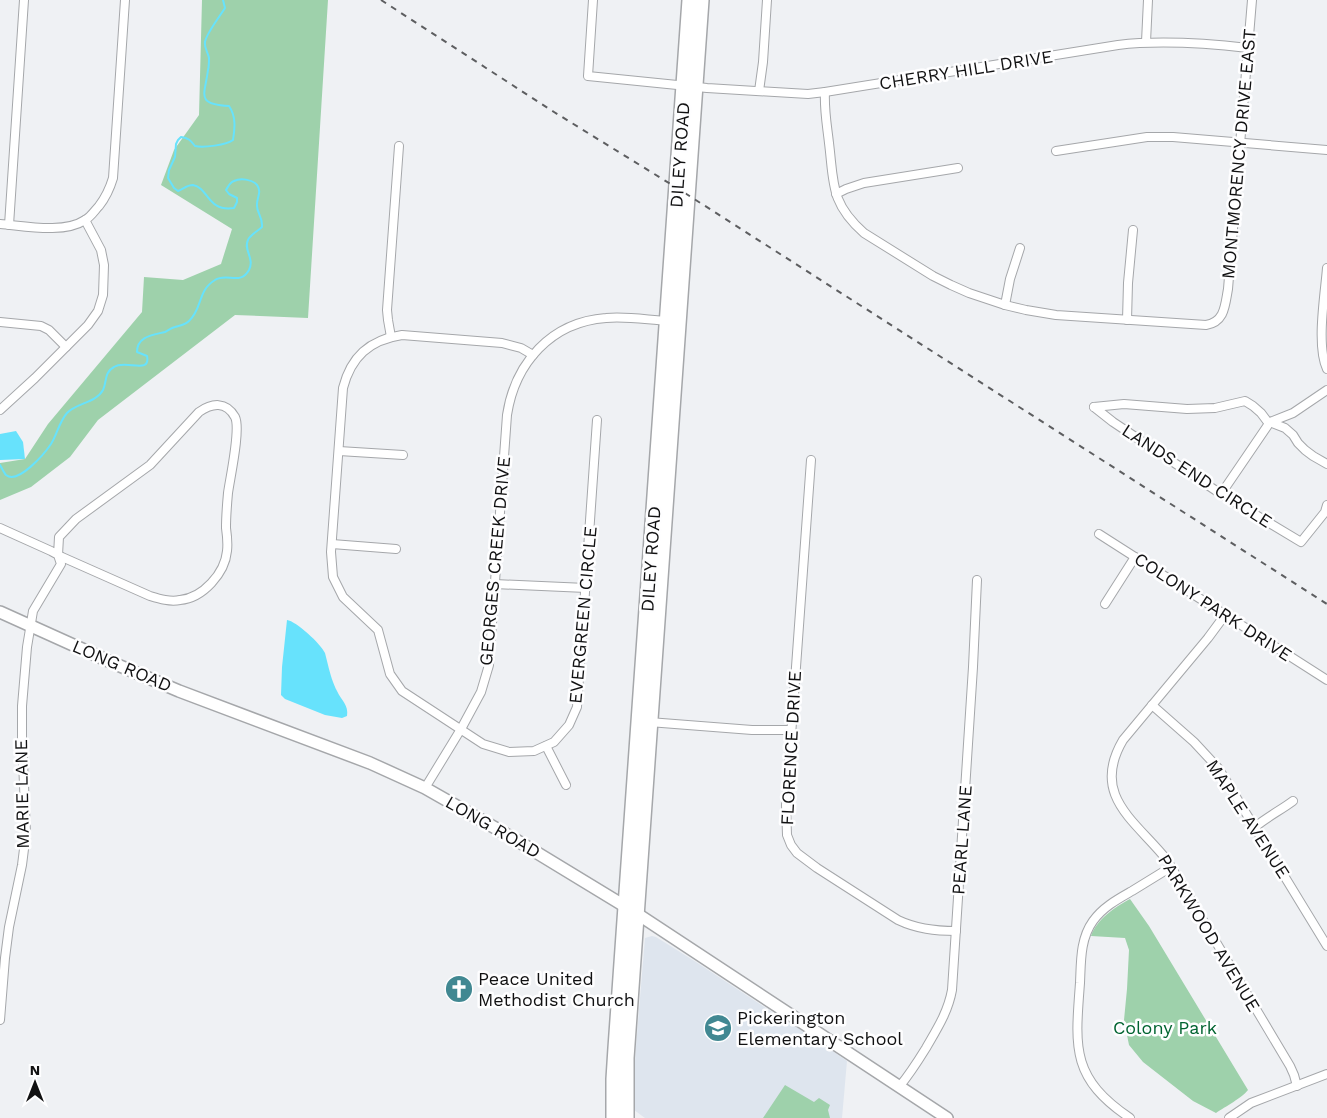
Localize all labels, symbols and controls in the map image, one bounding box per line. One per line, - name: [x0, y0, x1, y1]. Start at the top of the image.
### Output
- street label: MONTMORENCY DRIVE EAST: [1217, 28, 1260, 280]
- street label: CHERRY HILL DRIVE: [878, 45, 1054, 94]
- street label: DILEY ROAD: [665, 101, 694, 209]
- street label: LANDS END CIRCLE: [1118, 419, 1276, 532]
- street label: GEORGES CREEK DRIVE: [475, 455, 514, 667]
- street label: DILEY ROAD: [636, 505, 665, 613]
- street label: EVERGREEN CIRCLE: [564, 525, 601, 705]
- street label: COLONY PARK DRIVE: [1131, 548, 1296, 665]
- street label: LONG ROAD: [69, 635, 175, 696]
- street label: FLORENCE DRIVE: [776, 670, 805, 826]
- street label: MARIE LANE: [10, 739, 33, 849]
- street label: MAPLE AVENUE: [1202, 755, 1295, 882]
- street label: PEARL LANE: [947, 784, 976, 896]
- street label: LONG ROAD: [442, 791, 544, 862]
- street label: PARKWOOD AVENUE: [1154, 850, 1265, 1015]
- place label: Peace United Methodist Church: [478, 968, 635, 1010]
- church icon: Peace United Methodist Church: [444, 974, 474, 1004]
- place label: Pickerington Elementary School: [737, 1007, 903, 1049]
- school or university icon: Pickerington Elementary School: [703, 1013, 733, 1043]
- park label: Colony Park: [1113, 1017, 1217, 1038]
- north arrow: [10, 1058, 60, 1108]
- text: N: [30, 1062, 40, 1078]

